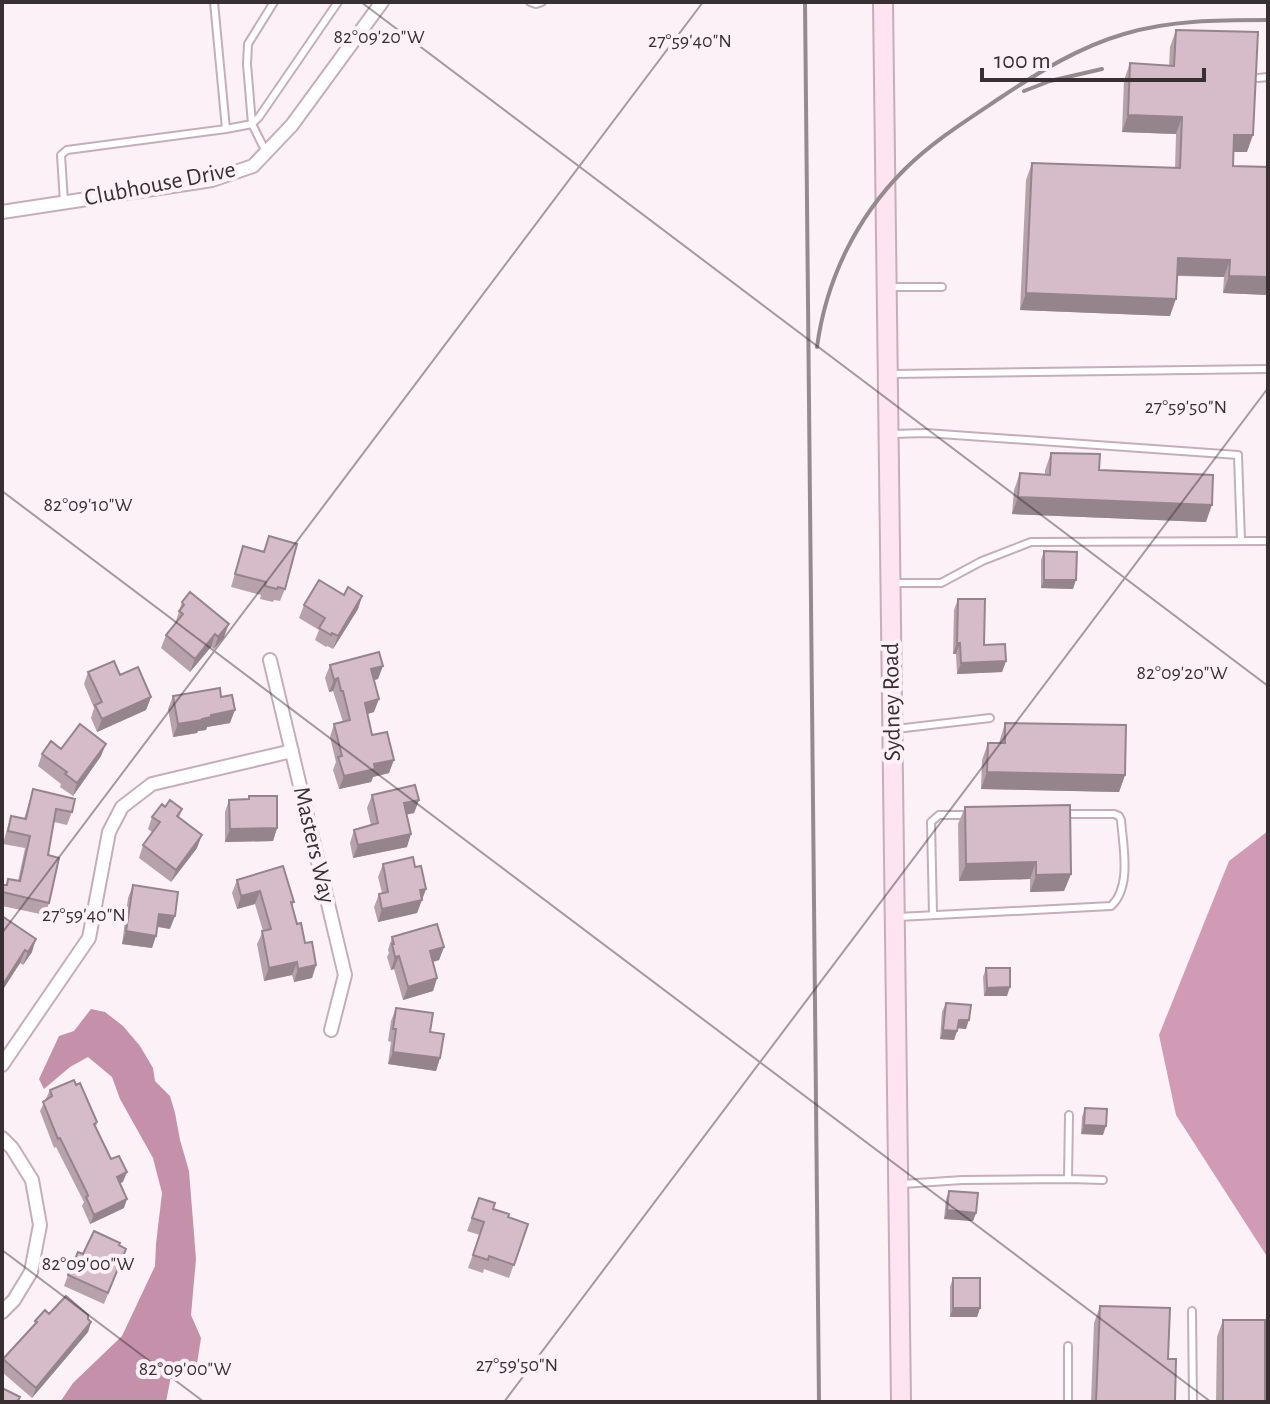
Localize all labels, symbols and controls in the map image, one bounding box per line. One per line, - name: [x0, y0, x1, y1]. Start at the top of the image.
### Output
- text: 82°09'20"W: [333, 27, 425, 47]
- text: 27°59'40"N: [648, 31, 732, 51]
- scale bar: [982, 32, 1204, 82]
- text: 100 m: [994, 49, 1051, 73]
- street label: Clubhouse Drive: [82, 158, 238, 210]
- text: 27°59'50"N: [1145, 397, 1227, 417]
- text: 82°09'10"W: [44, 495, 133, 515]
- street label: Sydney Road: [879, 643, 905, 761]
- text: 82°09'20"W: [1136, 663, 1228, 683]
- street label: Masters Way: [289, 784, 339, 906]
- text: 27°59'40"N: [42, 905, 126, 925]
- text: 82°09'00"W: [42, 1254, 134, 1274]
- text: 27°59'50"N: [476, 1355, 558, 1375]
- text: 82°09'00"W: [139, 1359, 231, 1379]

